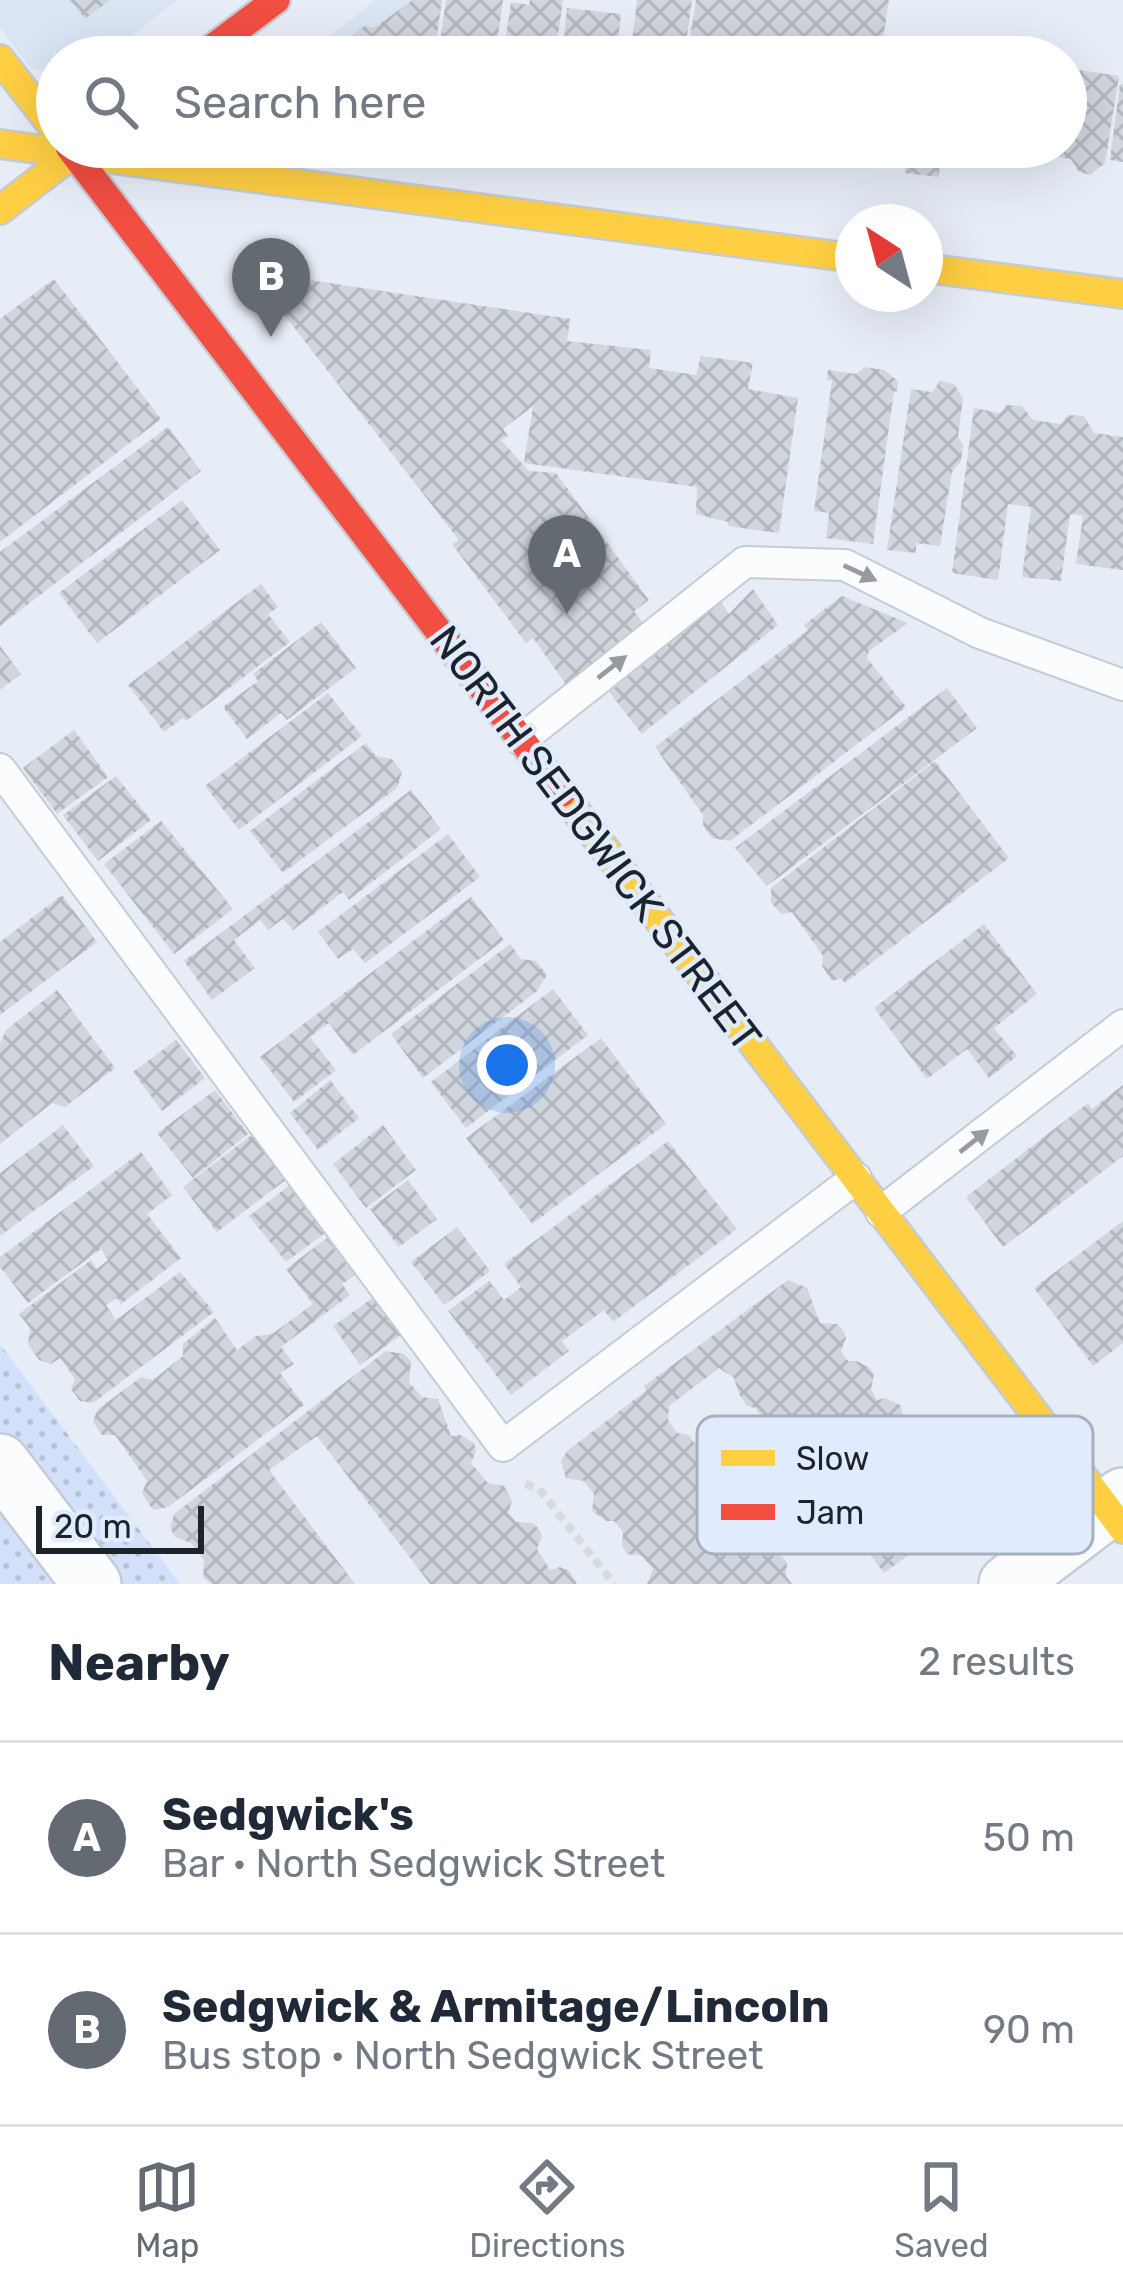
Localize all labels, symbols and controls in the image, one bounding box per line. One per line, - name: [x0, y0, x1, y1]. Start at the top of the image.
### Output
- search box: [36, 36, 1087, 168]
- icon: search: [78, 69, 144, 135]
- text: Search here: [174, 76, 426, 129]
- north arrow: [835, 204, 943, 312]
- pin: B: [232, 238, 310, 337]
- pin: A: [528, 515, 606, 614]
- one-way arrow: [843, 564, 878, 584]
- street label: NORTH SEDGWICK STREET: [419, 616, 771, 1061]
- one-way arrow: [597, 655, 628, 680]
- your location: [477, 1035, 537, 1095]
- one-way arrow: [958, 1129, 989, 1153]
- legend: [697, 1416, 1093, 1554]
- text: Slow: [796, 1439, 870, 1478]
- text: Jam: [796, 1493, 864, 1532]
- scale bar: [36, 1500, 204, 1553]
- text: 20 m: [54, 1507, 132, 1546]
- text: Nearby: [48, 1632, 230, 1693]
- text: 2 results: [918, 1639, 1075, 1685]
- text: Sedgwick's: [162, 1788, 414, 1841]
- text: A: [73, 1815, 101, 1861]
- text: 50 m: [983, 1815, 1075, 1861]
- text: Bar · North Sedgwick Street: [162, 1841, 665, 1887]
- text: Sedgwick & Armitage/Lincoln: [162, 1980, 830, 2033]
- text: B: [73, 2007, 101, 2053]
- text: 90 m: [983, 2007, 1075, 2053]
- text: Bus stop · North Sedgwick Street: [162, 2033, 763, 2079]
- tab: Map: [134, 2154, 200, 2265]
- tab: Directions: [469, 2154, 626, 2265]
- tab: Saved: [894, 2154, 989, 2265]

